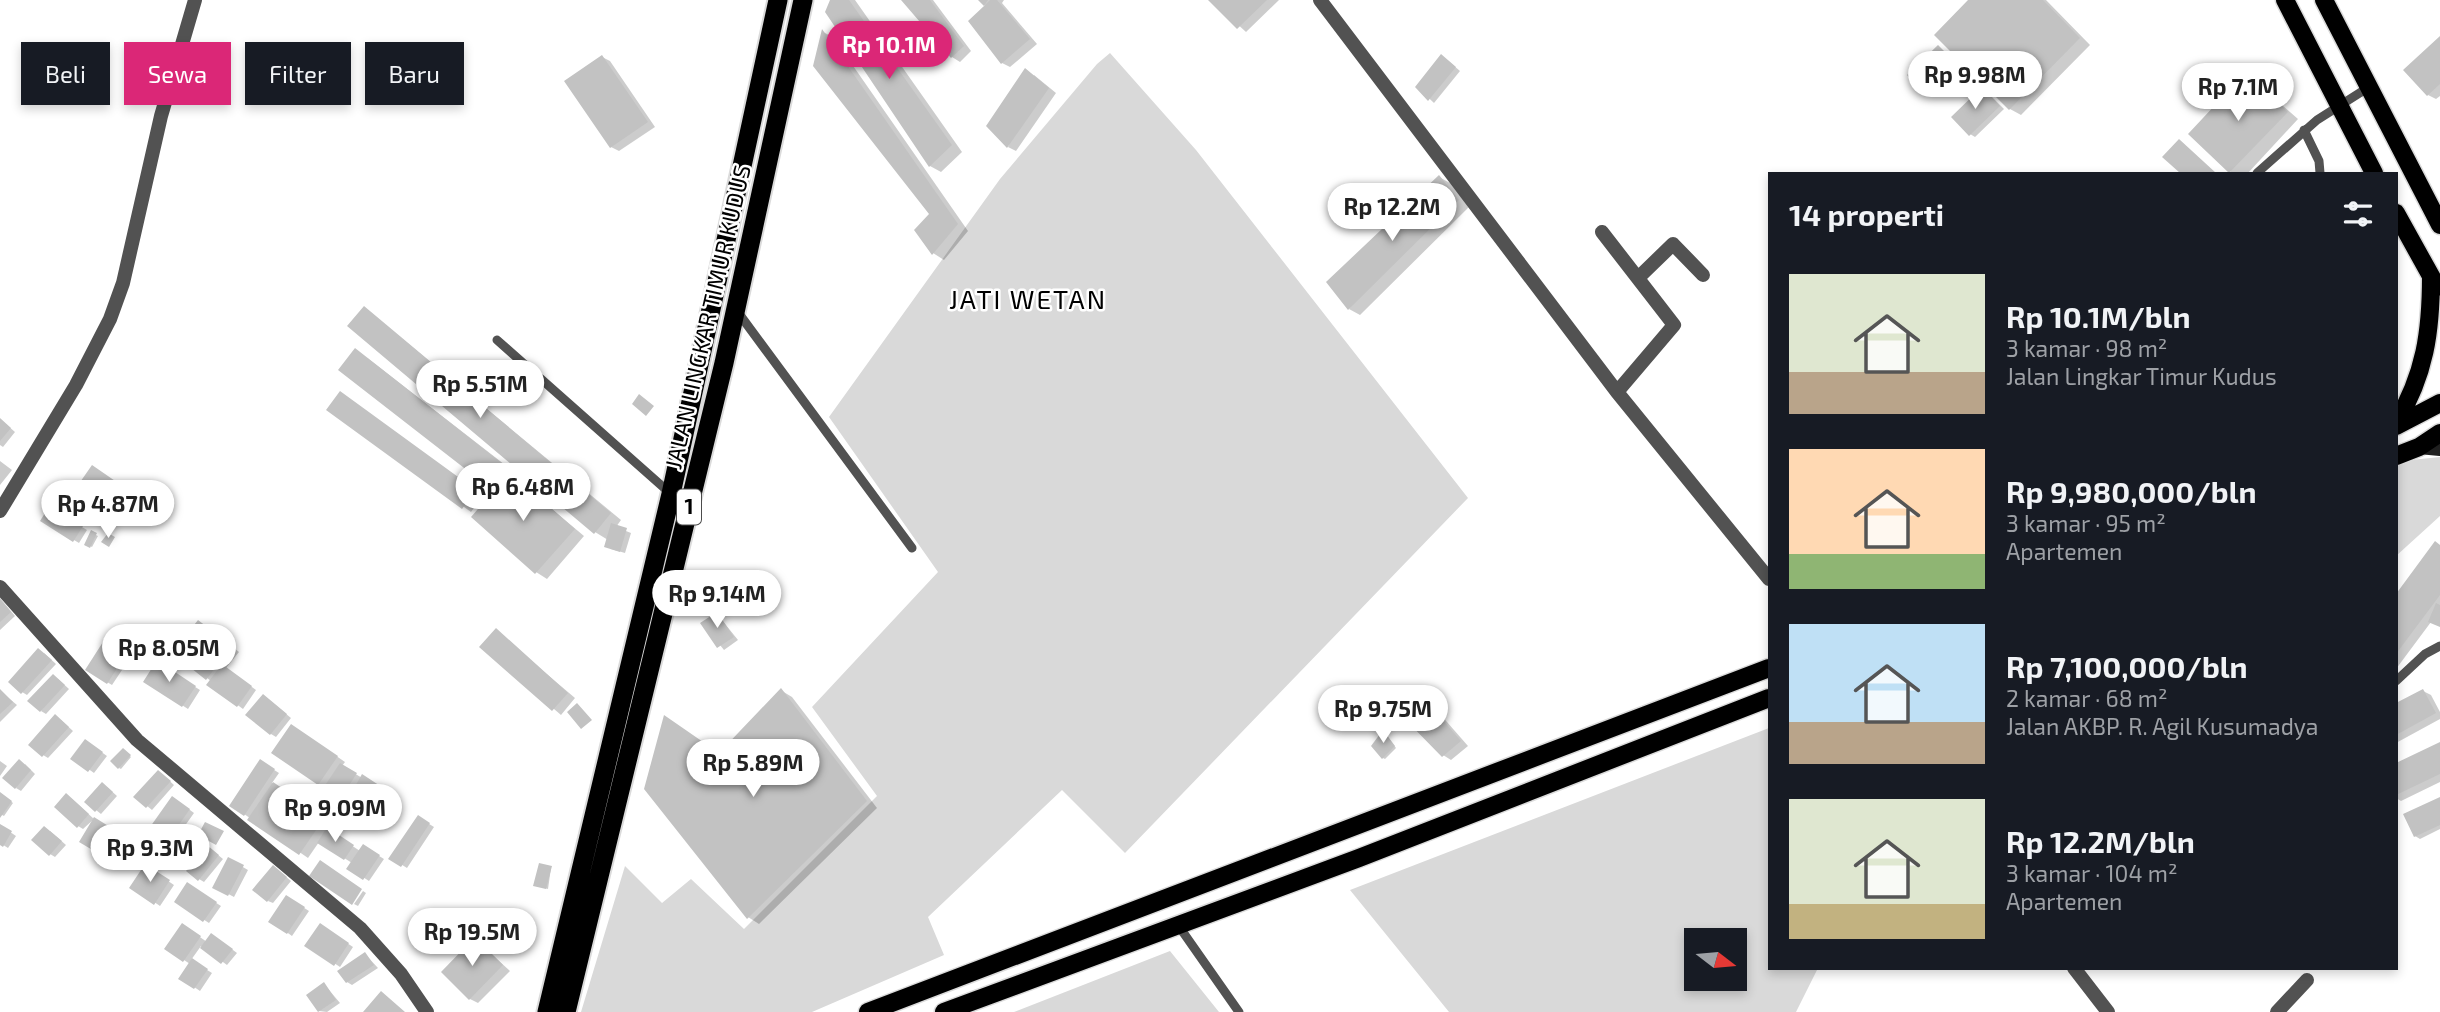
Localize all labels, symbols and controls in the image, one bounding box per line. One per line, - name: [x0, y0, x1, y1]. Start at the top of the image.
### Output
- pin: Rp 10.1M: [817, 22, 961, 81]
- text: Rp 10.1M: [842, 30, 936, 58]
- chip: Beli: [21, 42, 110, 105]
- chip: Sewa: [124, 42, 231, 105]
- chip: Filter: [245, 42, 351, 105]
- chip: Baru: [365, 42, 464, 105]
- pin: Rp 9.98M: [1903, 52, 2047, 111]
- text: Rp 9.98M: [1924, 60, 2026, 88]
- pin: Rp 7.1M: [2173, 64, 2303, 123]
- text: Rp 7.1M: [2198, 72, 2278, 100]
- street label: JALAN LINGKAR TIMUR KUDUS: [658, 162, 756, 472]
- pin: Rp 12.2M: [1320, 184, 1464, 243]
- text: Rp 12.2M: [1344, 192, 1440, 220]
- icon: filters: [2339, 195, 2377, 233]
- text: 14 properti: [1789, 196, 1944, 232]
- district label: JATI WETAN: [949, 283, 1107, 314]
- text: Rp 10.1M/bln: [2006, 298, 2191, 334]
- icon: home: [1845, 302, 1929, 386]
- text: 3 kamar · 98 m²: [2006, 334, 2167, 362]
- pin: Rp 5.51M: [408, 360, 552, 420]
- text: Jalan Lingkar Timur Kudus: [2006, 362, 2277, 390]
- text: Rp 5.51M: [432, 369, 528, 397]
- pin: Rp 6.48M: [451, 463, 595, 523]
- text: Rp 6.48M: [472, 472, 574, 500]
- text: Rp 9,980,000/bln: [2006, 473, 2257, 509]
- icon: home: [1845, 477, 1929, 561]
- pin: Rp 4.87M: [36, 480, 180, 540]
- text: Rp 4.87M: [57, 489, 159, 517]
- road number: 1: [677, 490, 701, 524]
- text: 3 kamar · 95 m²: [2006, 509, 2166, 537]
- text: Apartemen: [2006, 537, 2122, 565]
- pin: Rp 9.14M: [645, 570, 789, 630]
- text: Rp 9.14M: [668, 579, 766, 607]
- pin: Rp 8.05M: [97, 624, 241, 684]
- text: Rp 8.05M: [118, 633, 220, 661]
- text: Rp 7,100,000/bln: [2006, 648, 2248, 684]
- icon: home: [1845, 652, 1929, 736]
- text: 2 kamar · 68 m²: [2006, 684, 2168, 712]
- pin: Rp 9.75M: [1311, 686, 1455, 745]
- text: Rp 9.75M: [1334, 694, 1432, 722]
- text: Jalan AKBP. R. Agil Kusumadya: [2006, 712, 2319, 740]
- pin: Rp 5.89M: [681, 740, 825, 799]
- text: Rp 5.89M: [703, 748, 803, 776]
- pin: Rp 9.09M: [263, 784, 407, 844]
- text: Rp 9.09M: [284, 793, 386, 821]
- text: Rp 12.2M/bln: [2006, 823, 2195, 859]
- pin: Rp 9.3M: [85, 824, 215, 884]
- icon: home: [1845, 827, 1929, 911]
- text: Rp 9.3M: [107, 833, 193, 861]
- text: 3 kamar · 104 m²: [2006, 859, 2177, 887]
- text: Apartemen: [2006, 887, 2122, 915]
- pin: Rp 19.5M: [400, 908, 544, 968]
- text: Rp 19.5M: [424, 917, 520, 945]
- north arrow: [1684, 928, 1746, 990]
- map controls: [1684, 928, 1747, 991]

